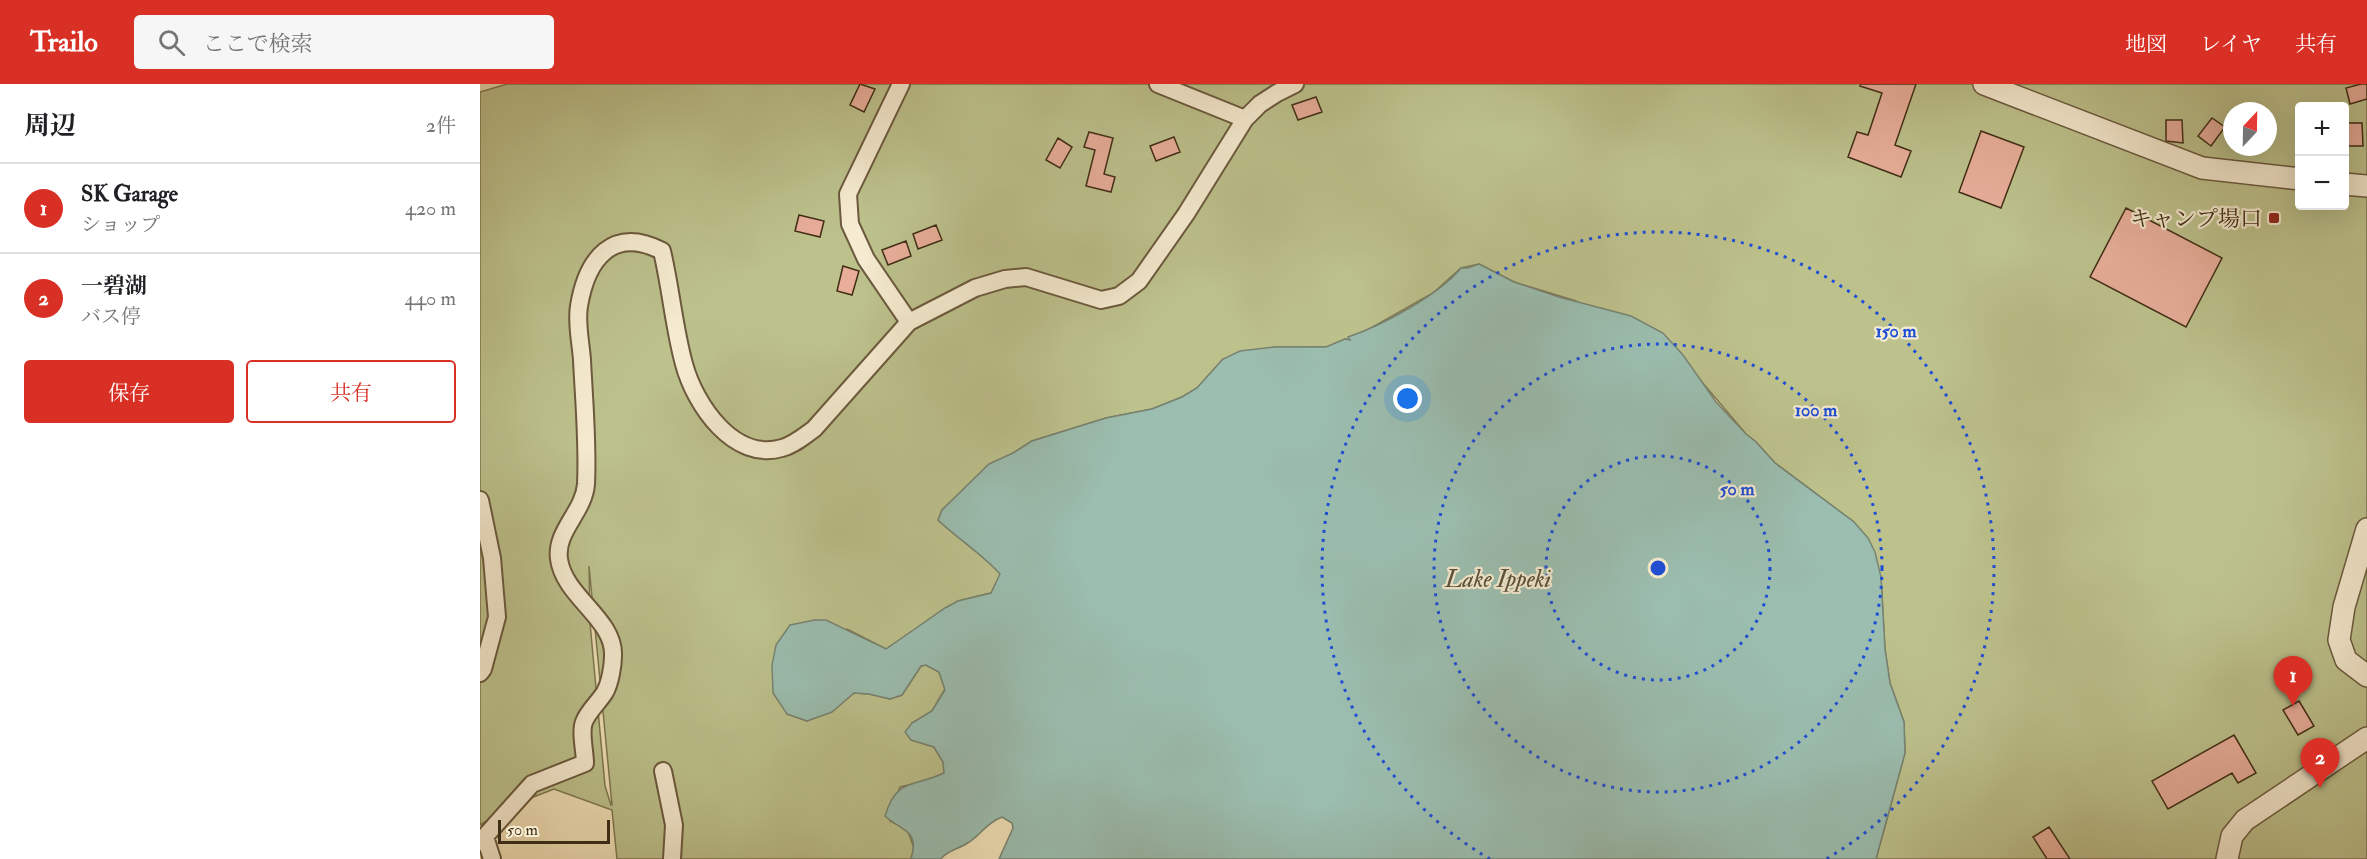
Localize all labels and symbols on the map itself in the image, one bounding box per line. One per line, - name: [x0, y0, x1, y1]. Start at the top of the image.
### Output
- north arrow: [2223, 102, 2277, 156]
- place label: キャンプ場口: [2130, 205, 2262, 233]
- marker: キャンプ場口: [2267, 211, 2281, 225]
- text: 150 m: [1875, 320, 1918, 343]
- your location: [1393, 384, 1422, 413]
- text: 100 m: [1795, 399, 1838, 422]
- text: 50 m: [1720, 478, 1755, 501]
- centre of rings: [1648, 558, 1668, 578]
- water label: Lake Ippeki: [1444, 564, 1552, 595]
- pin: 1: [2274, 656, 2312, 706]
- pin: 2: [2300, 738, 2340, 788]
- scale bar: [498, 817, 610, 844]

